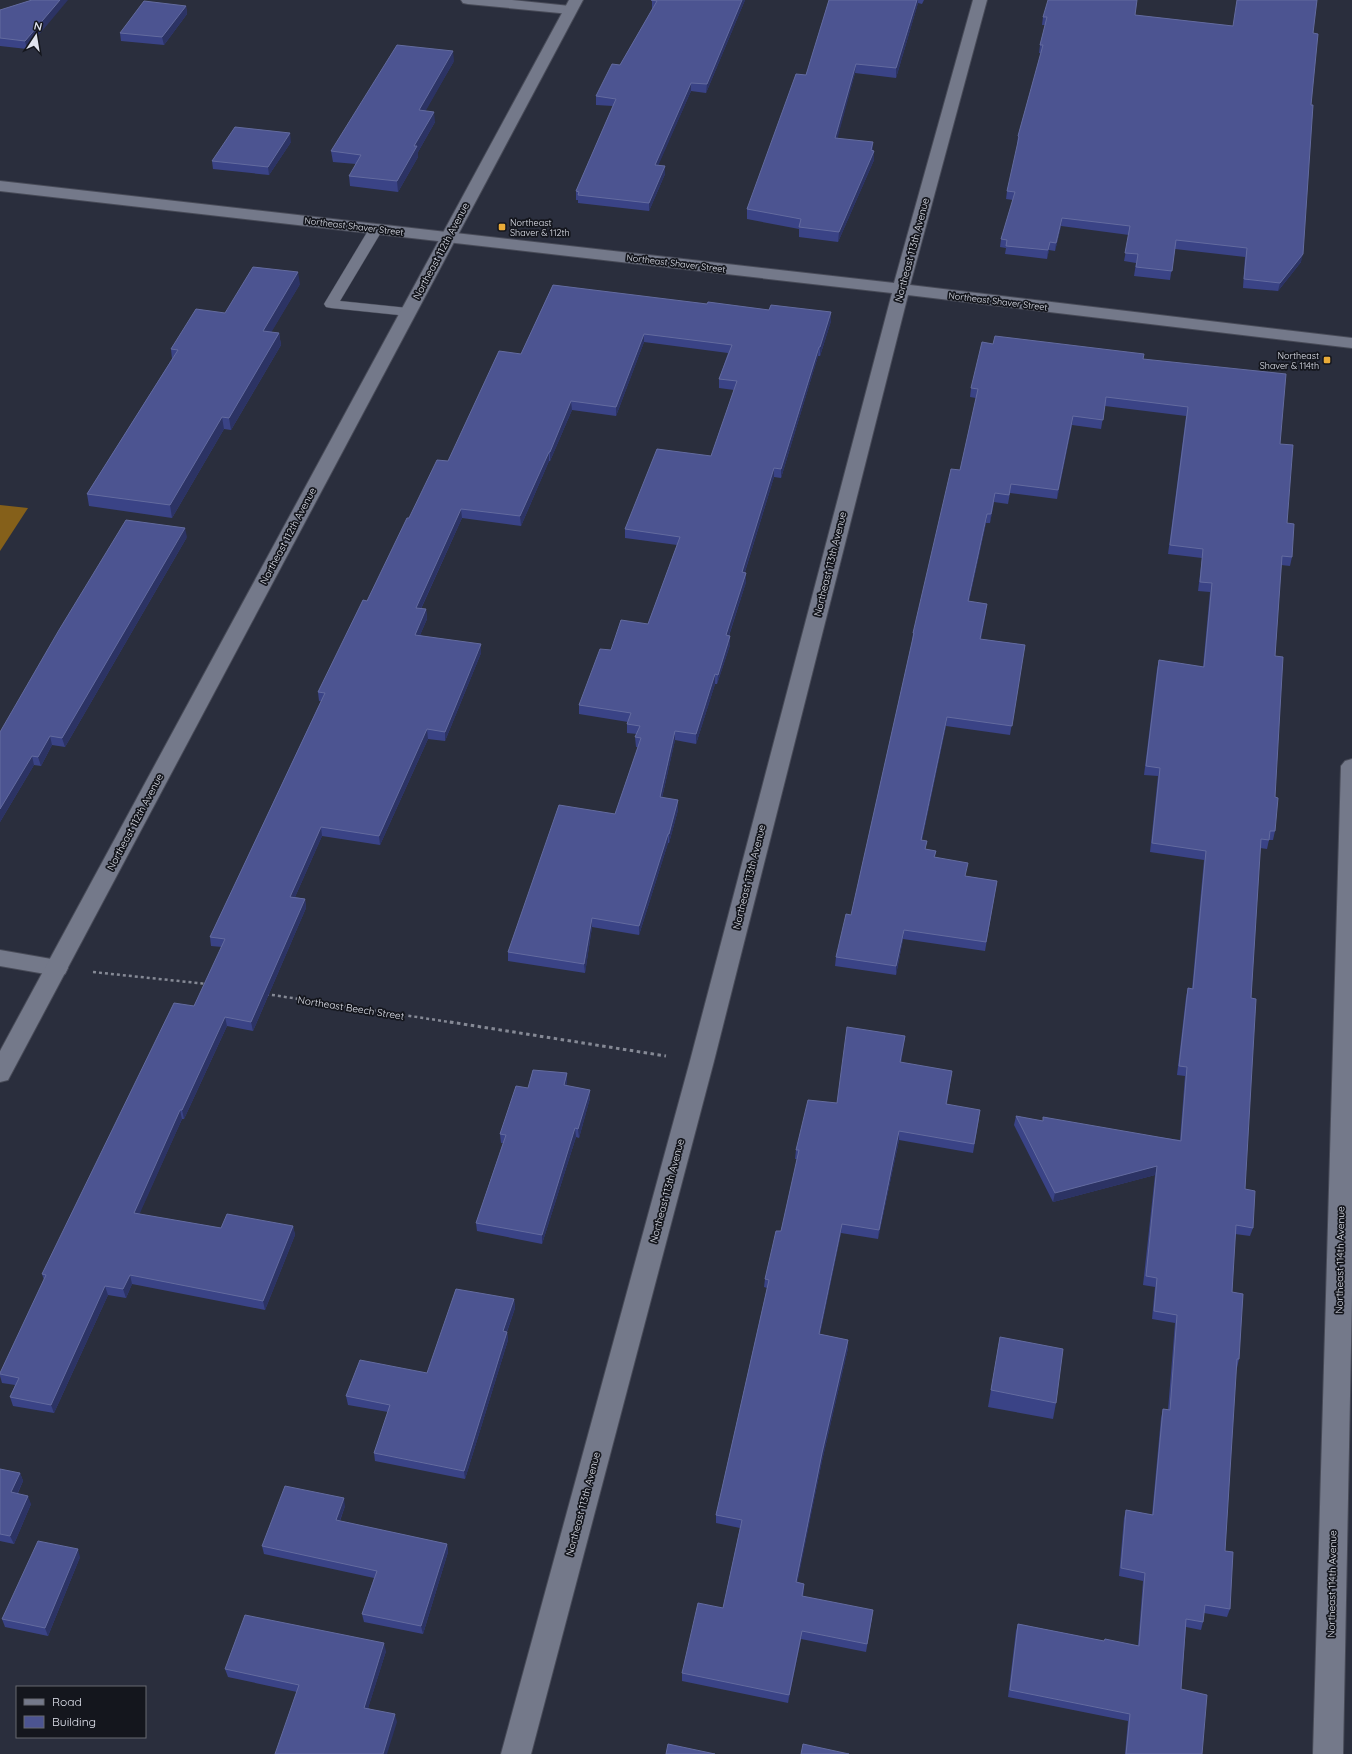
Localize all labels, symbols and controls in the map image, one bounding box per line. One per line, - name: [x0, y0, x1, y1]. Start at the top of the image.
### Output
- north arrow: [16, 16, 56, 56]
- text: N: [33, 19, 43, 34]
- street label: Northeast 113th Avenue: [892, 196, 932, 304]
- street label: Northeast 112th Avenue: [410, 200, 472, 302]
- street label: Northeast Shaver Street: [304, 214, 404, 238]
- place label: Northeast Shaver & 112th: [510, 217, 570, 238]
- marker: Northeast Shaver & 112th: [497, 222, 507, 232]
- street label: Northeast Shaver Street: [626, 251, 726, 275]
- street label: Northeast Shaver Street: [948, 289, 1048, 313]
- place label: Northeast Shaver & 114th: [1260, 350, 1319, 371]
- marker: Northeast Shaver & 114th: [1322, 355, 1332, 365]
- street label: Northeast 112th Avenue: [257, 485, 319, 587]
- street label: Northeast 113th Avenue: [811, 510, 849, 618]
- street label: Northeast 112th Avenue: [104, 771, 166, 873]
- street label: Northeast 113th Avenue: [730, 823, 768, 931]
- street label: Northeast Beech Street: [297, 993, 406, 1023]
- street label: Northeast 113th Avenue: [647, 1137, 687, 1245]
- street label: Northeast 114th Avenue: [1333, 1206, 1347, 1314]
- street label: Northeast 113th Avenue: [563, 1450, 603, 1558]
- street label: Northeast 114th Avenue: [1325, 1530, 1339, 1638]
- legend: [16, 1686, 146, 1738]
- text: Road: [52, 1694, 82, 1709]
- text: Building: [52, 1714, 96, 1729]

